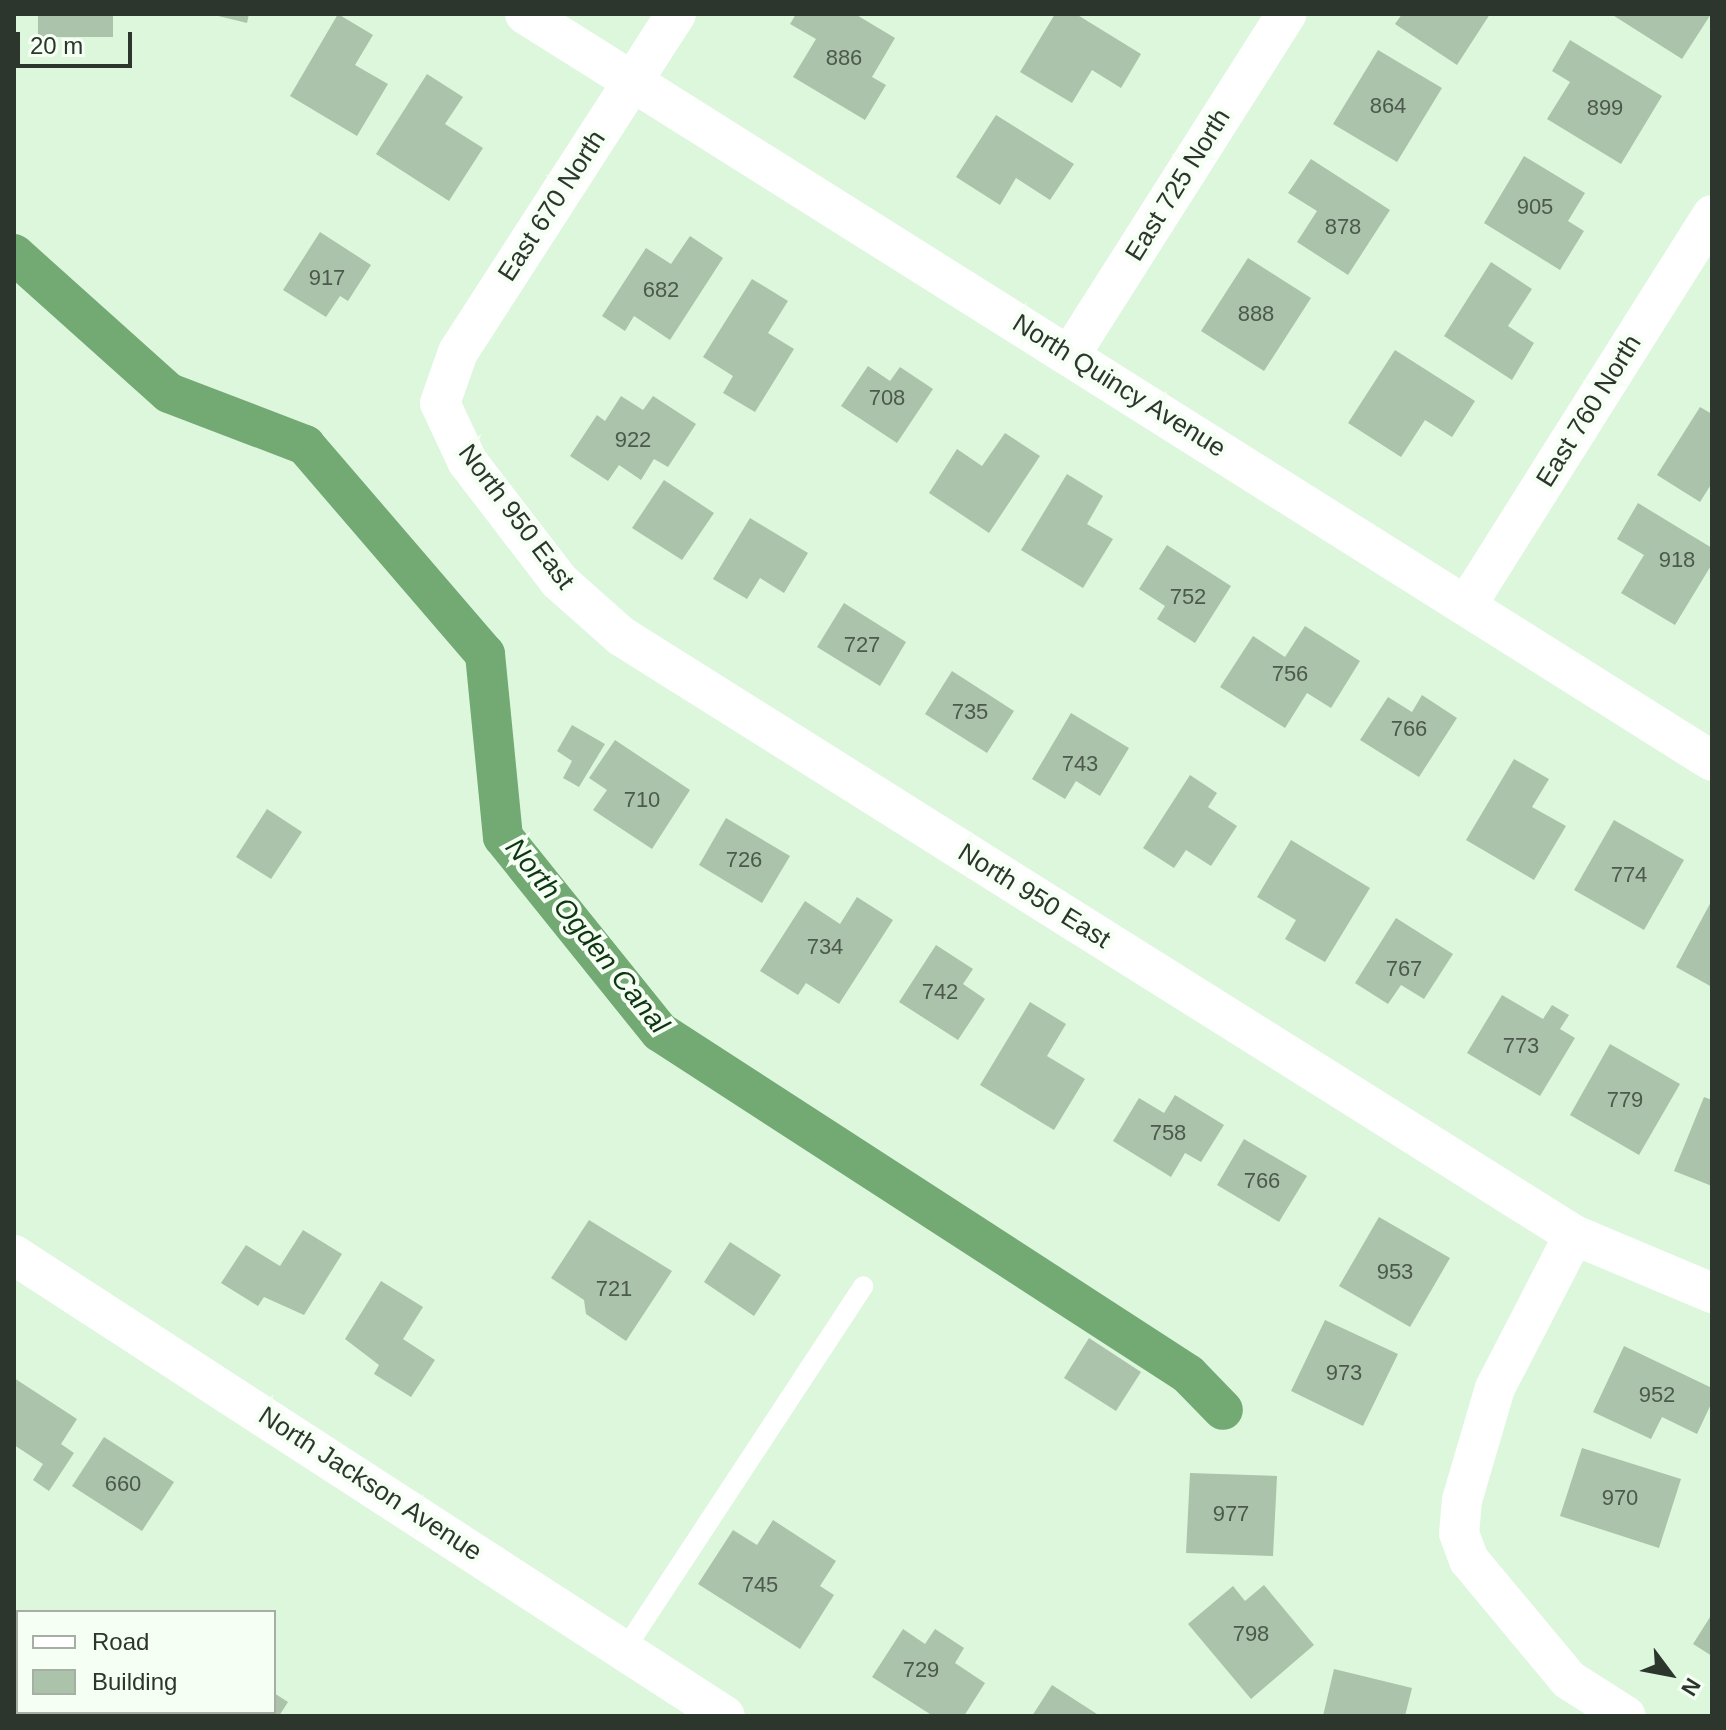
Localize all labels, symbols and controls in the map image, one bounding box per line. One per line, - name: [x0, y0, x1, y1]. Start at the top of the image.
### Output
- scale bar: [20, 16, 136, 66]
- text: 20 m: [30, 32, 83, 59]
- house number: 886: [826, 45, 862, 71]
- house number: 864: [1370, 93, 1406, 119]
- house number: 899: [1587, 95, 1623, 121]
- street label: East 725 North: [1119, 103, 1237, 267]
- street label: East 670 North: [492, 125, 612, 287]
- house number: 905: [1517, 194, 1553, 220]
- house number: 878: [1325, 214, 1361, 240]
- house number: 917: [309, 265, 345, 291]
- house number: 682: [643, 277, 679, 303]
- house number: 888: [1238, 301, 1274, 327]
- street label: North Quincy Avenue: [1006, 307, 1232, 465]
- street label: East 760 North: [1530, 329, 1648, 493]
- house number: 708: [869, 385, 905, 411]
- house number: 922: [615, 427, 651, 453]
- street label: North 950 East: [451, 438, 581, 596]
- house number: 918: [1659, 547, 1695, 573]
- house number: 752: [1170, 584, 1206, 610]
- house number: 727: [844, 632, 880, 658]
- house number: 756: [1272, 661, 1308, 687]
- house number: 735: [952, 699, 988, 725]
- house number: 766: [1391, 716, 1427, 742]
- house number: 743: [1062, 751, 1098, 777]
- house number: 710: [624, 787, 660, 813]
- water label: North Ogden Canal: [498, 832, 676, 1040]
- street label: North 950 East: [952, 837, 1116, 955]
- house number: 726: [726, 847, 762, 873]
- house number: 774: [1611, 862, 1647, 888]
- house number: 734: [807, 934, 843, 960]
- house number: 767: [1386, 956, 1422, 982]
- house number: 742: [922, 979, 958, 1005]
- house number: 773: [1503, 1033, 1539, 1059]
- house number: 779: [1607, 1087, 1643, 1113]
- house number: 758: [1150, 1120, 1186, 1146]
- house number: 766: [1244, 1168, 1280, 1194]
- house number: 953: [1377, 1259, 1413, 1285]
- house number: 721: [596, 1276, 632, 1302]
- house number: 973: [1326, 1360, 1362, 1386]
- house number: 952: [1639, 1382, 1675, 1408]
- street label: North Jackson Avenue: [252, 1400, 488, 1568]
- house number: 660: [105, 1471, 141, 1497]
- house number: 970: [1602, 1485, 1638, 1511]
- house number: 977: [1213, 1501, 1249, 1527]
- house number: 745: [742, 1572, 778, 1598]
- legend: [16, 1610, 276, 1714]
- house number: 798: [1233, 1621, 1269, 1647]
- text: Road: [92, 1628, 149, 1655]
- north arrow: [1630, 1634, 1710, 1714]
- house number: 729: [903, 1657, 939, 1683]
- text: Building: [92, 1668, 177, 1695]
- text: N: [1676, 1674, 1706, 1700]

